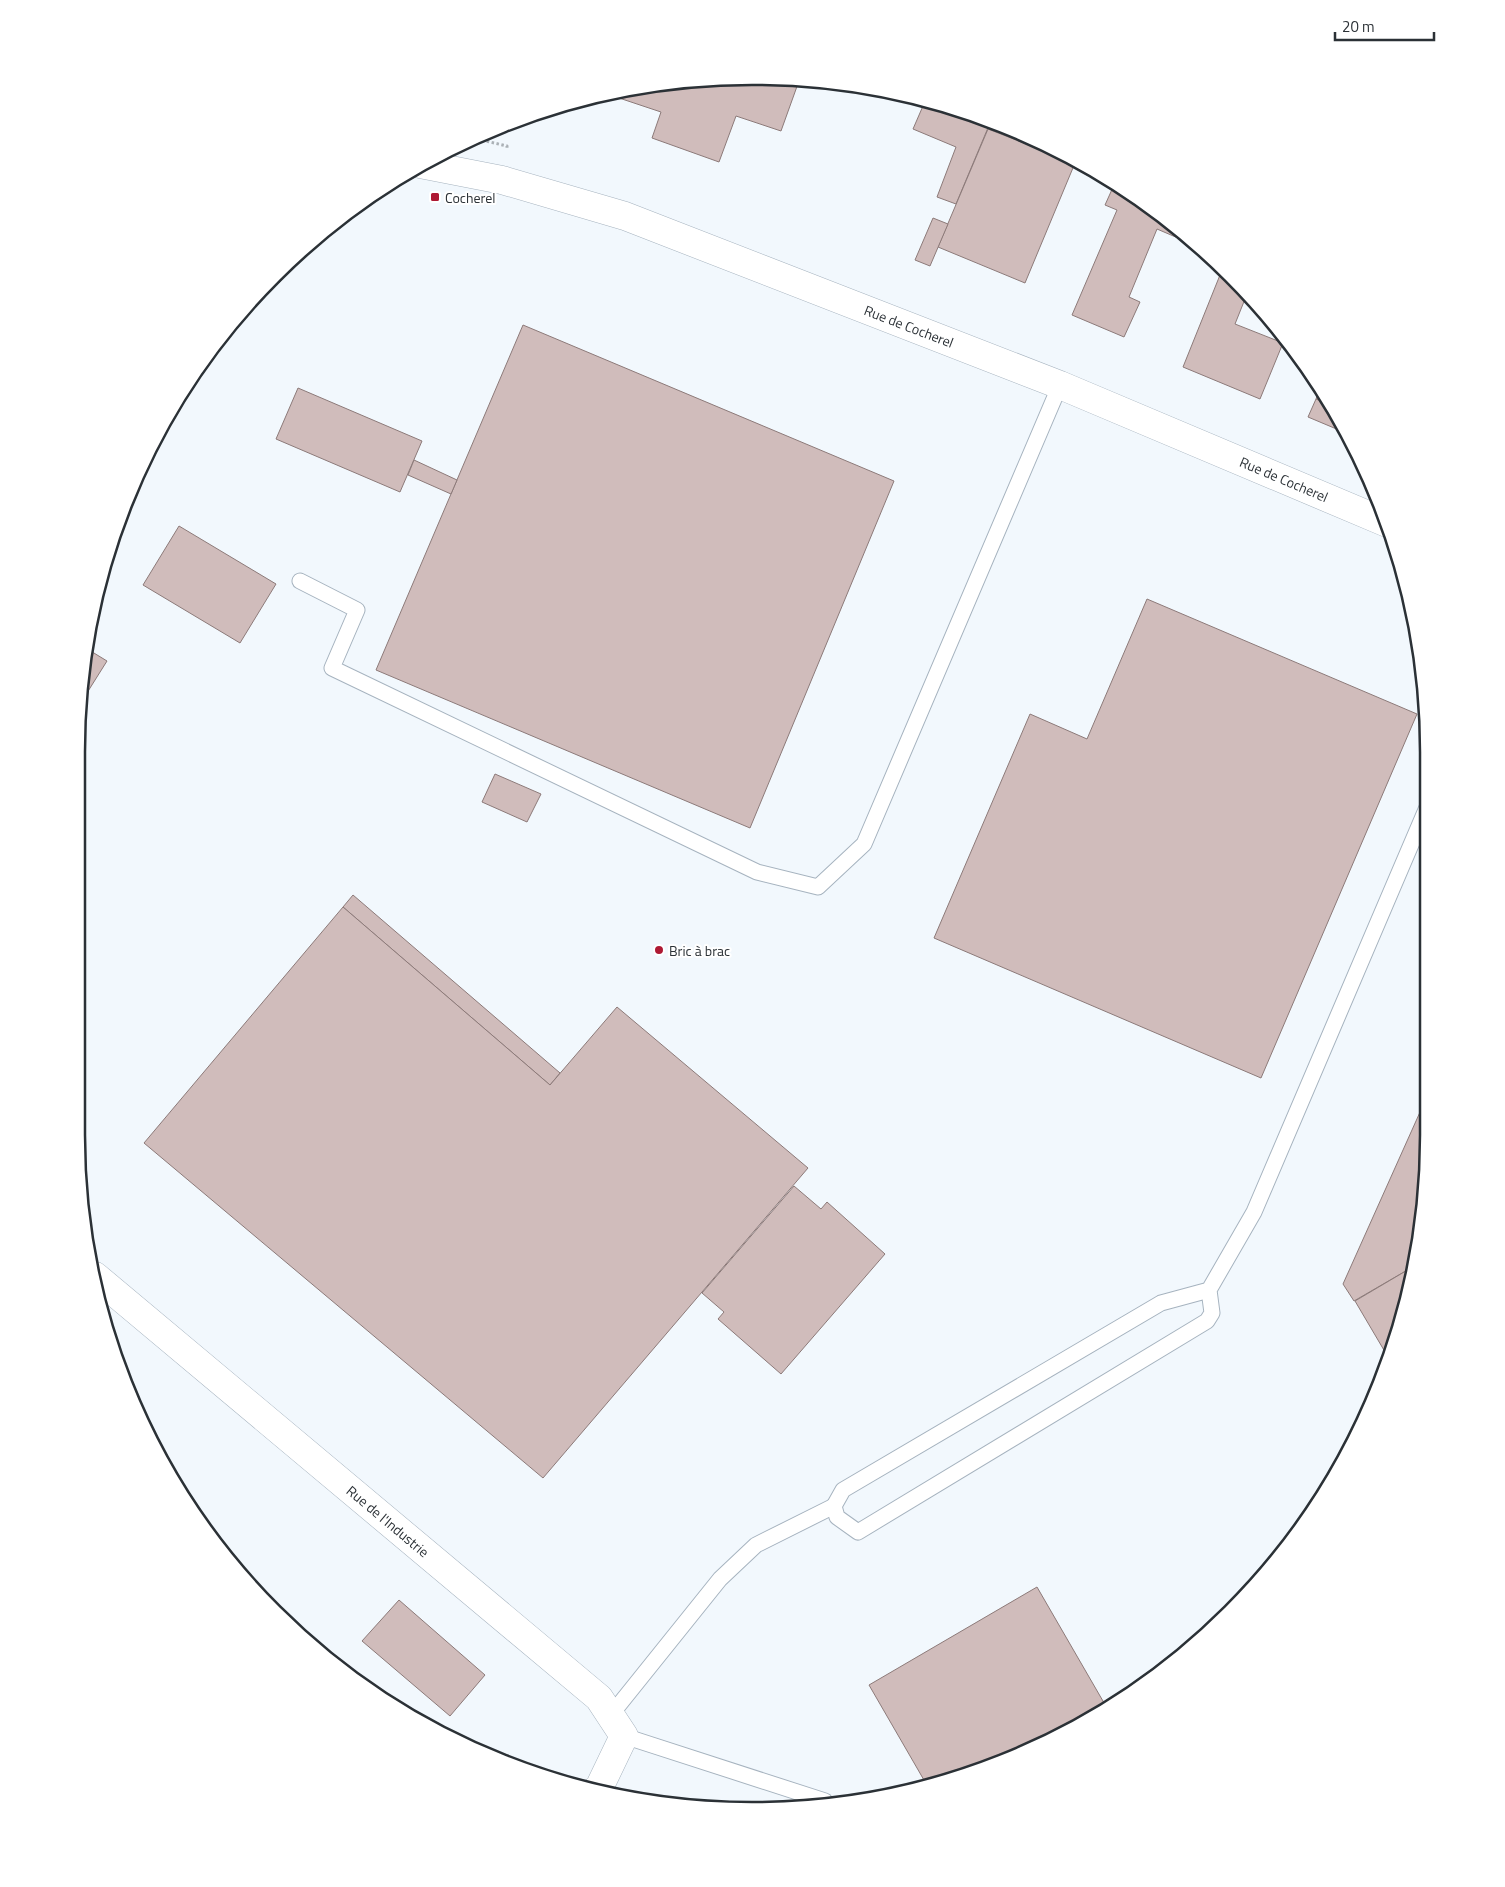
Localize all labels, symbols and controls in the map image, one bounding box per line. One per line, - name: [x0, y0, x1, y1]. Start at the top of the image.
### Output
- scale bar: [1335, 10, 1434, 42]
- text: 20 m: [1342, 15, 1375, 38]
- place label: Cocherel: [445, 187, 496, 208]
- marker: Cocherel: [429, 191, 441, 203]
- street label: Rue de Cocherel: [861, 299, 957, 353]
- street label: Rue de Cocherel: [1236, 451, 1332, 507]
- place label: Bric à brac: [669, 940, 730, 961]
- marker: Bric à brac: [653, 944, 665, 956]
- street label: Rue de l'Industrie: [342, 1480, 434, 1562]

